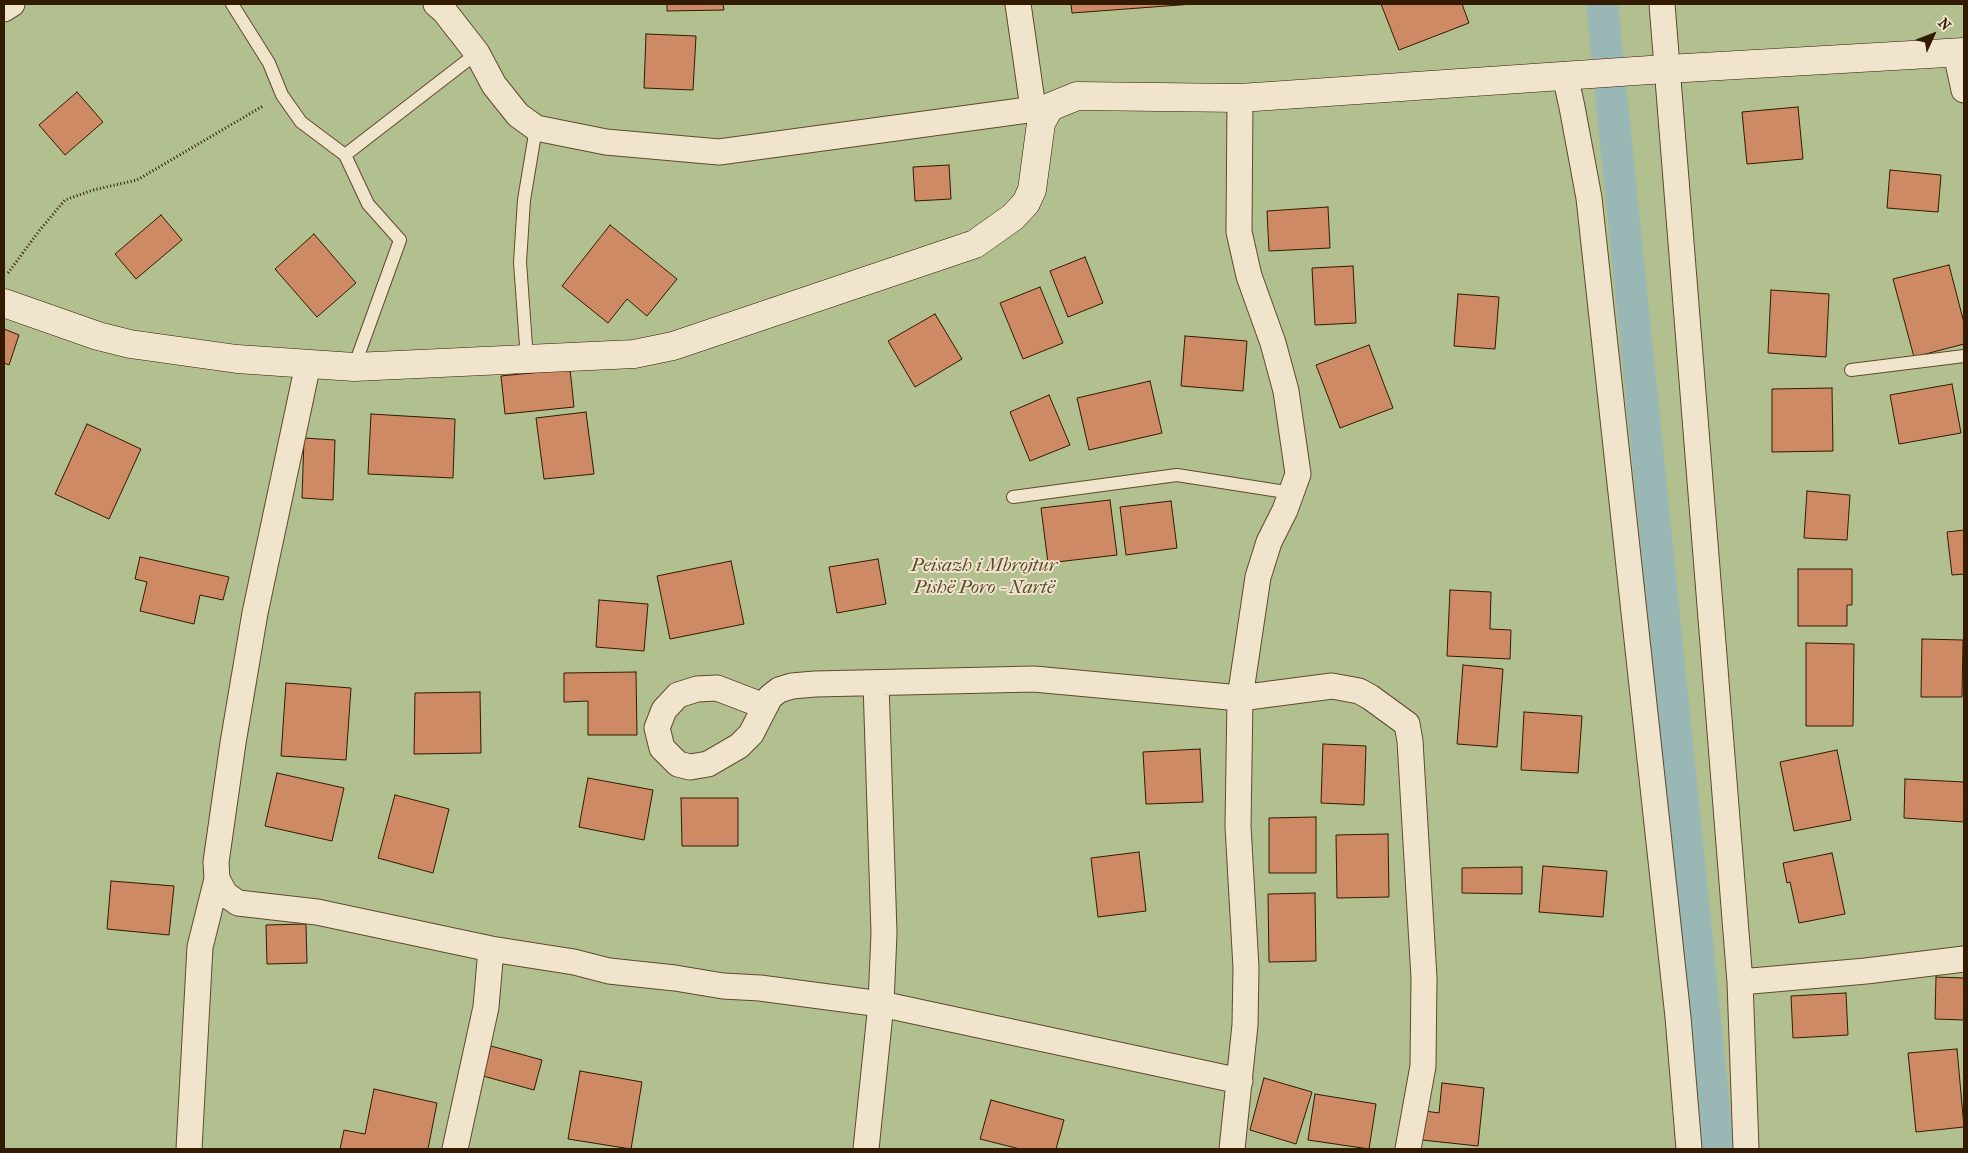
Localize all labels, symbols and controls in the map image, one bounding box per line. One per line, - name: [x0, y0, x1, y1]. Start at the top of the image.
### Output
- north arrow: [1908, 10, 1958, 60]
- text: N: [1934, 15, 1954, 34]
- park label: Peisazh i Mbrojtur Pishë Poro - Nartë: [911, 555, 1057, 599]

